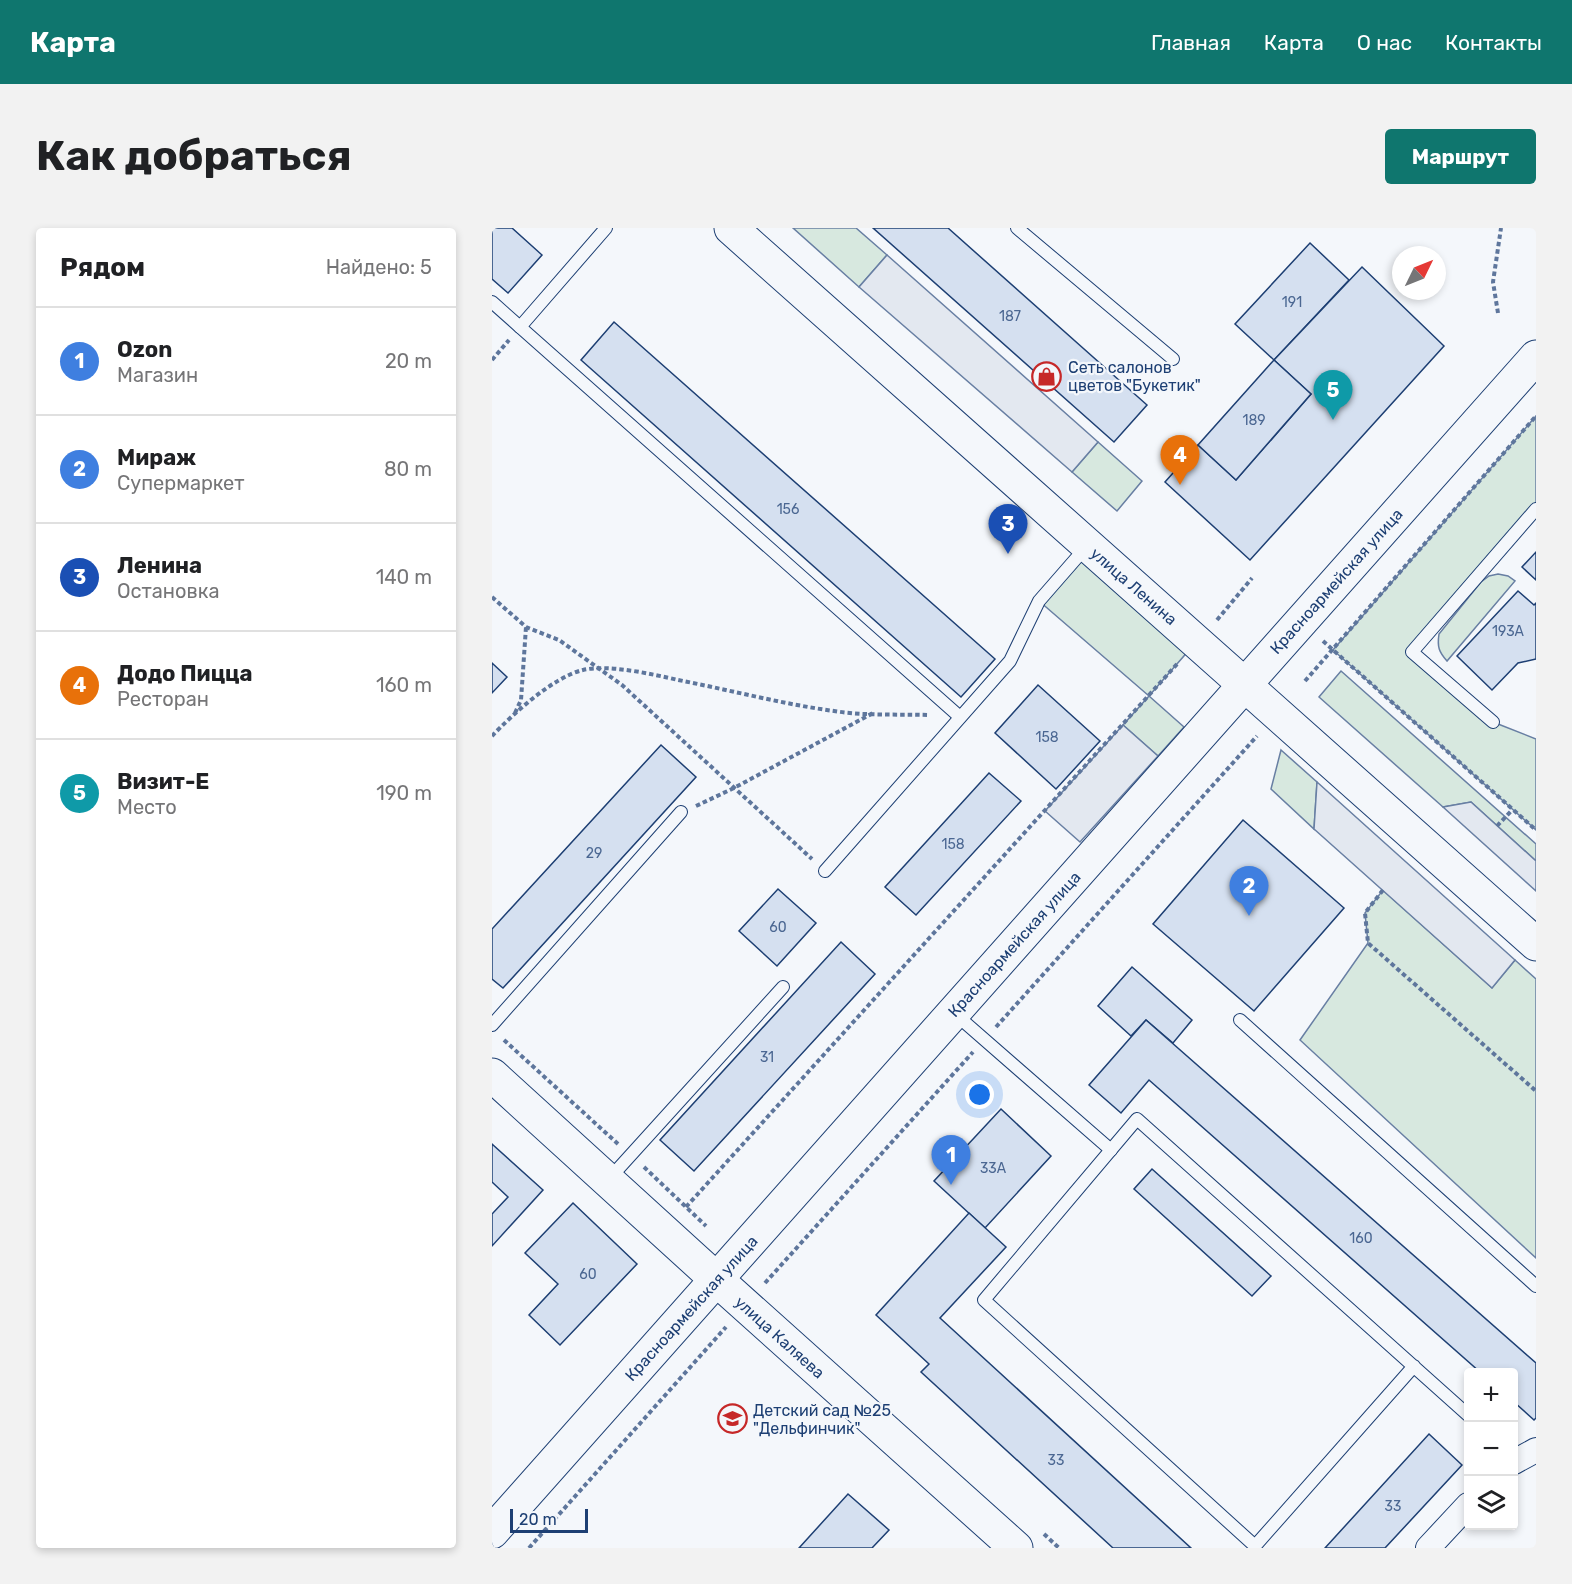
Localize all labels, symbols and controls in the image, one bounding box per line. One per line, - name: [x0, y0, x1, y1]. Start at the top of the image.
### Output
- text: Карта: [30, 26, 116, 59]
- text: Главная: [1151, 30, 1231, 55]
- text: Карта: [1264, 30, 1324, 55]
- text: О нас: [1357, 30, 1412, 55]
- text: Контакты: [1445, 30, 1542, 55]
- button: Маршрут: [1385, 129, 1536, 184]
- text: Как добраться: [36, 131, 352, 181]
- north arrow: [1392, 246, 1446, 300]
- text: Рядом: [60, 252, 145, 283]
- text: Найдено: 5: [326, 255, 432, 279]
- house number: 191: [1282, 294, 1302, 311]
- house number: 187: [999, 308, 1021, 325]
- text: Ozon: [117, 336, 172, 363]
- text: 1: [75, 349, 84, 373]
- text: 20 m: [385, 349, 432, 373]
- place label: Сеть салонов цветов "Букетик": [1068, 358, 1201, 395]
- shop icon: Сеть салонов цветов "Букетик": [1031, 360, 1063, 392]
- text: Магазин: [117, 363, 198, 387]
- pin: 5: [1314, 370, 1352, 420]
- house number: 189: [1242, 412, 1266, 429]
- pin: 4: [1160, 436, 1200, 485]
- text: Мираж: [117, 444, 196, 471]
- text: 2: [73, 457, 86, 481]
- text: 80 m: [384, 457, 432, 481]
- text: Супермаркет: [117, 471, 245, 495]
- house number: 156: [777, 501, 799, 518]
- pin: 3: [988, 504, 1028, 554]
- street label: Красноармейская улица: [1266, 505, 1407, 658]
- street label: улица Ленина: [1087, 544, 1181, 629]
- text: Ленина: [117, 552, 202, 579]
- text: 3: [73, 565, 86, 589]
- text: 140 m: [376, 565, 432, 589]
- text: Остановка: [117, 579, 220, 603]
- house number: 193А: [1492, 623, 1525, 640]
- text: Додо Пицца: [117, 660, 252, 687]
- text: 4: [73, 673, 86, 697]
- text: 160 m: [376, 673, 432, 697]
- text: Ресторан: [117, 687, 209, 711]
- house number: 158: [1035, 729, 1059, 746]
- text: Визит-Е: [117, 768, 209, 795]
- text: 5: [73, 781, 86, 805]
- text: 190 m: [376, 781, 432, 805]
- text: Место: [117, 795, 177, 819]
- house number: 158: [941, 836, 965, 853]
- house number: 29: [586, 845, 602, 862]
- pin: 2: [1230, 866, 1269, 916]
- street label: Красноармейская улица: [944, 868, 1085, 1021]
- house number: 60: [769, 919, 787, 936]
- house number: 31: [760, 1049, 774, 1066]
- your location: [965, 1080, 994, 1109]
- pin: 1: [932, 1136, 970, 1185]
- house number: 33А: [980, 1160, 1007, 1177]
- house number: 160: [1349, 1230, 1373, 1247]
- street label: Красноармейская улица: [621, 1232, 762, 1385]
- house number: 60: [579, 1266, 597, 1283]
- street label: улица Каляева: [731, 1292, 828, 1382]
- map controls: [1464, 1368, 1518, 1530]
- button: +: [1464, 1368, 1518, 1422]
- place label: Детский сад №25 "Дельфинчик": [753, 1401, 891, 1438]
- school or university icon: Детский сад №25 "Дельфинчик": [716, 1403, 748, 1435]
- button: −: [1464, 1422, 1518, 1476]
- house number: 33: [1048, 1452, 1064, 1469]
- button: layers: [1464, 1476, 1518, 1530]
- house number: 33: [1385, 1498, 1401, 1515]
- scale bar: [510, 1506, 588, 1534]
- text: 20 m: [519, 1510, 557, 1529]

